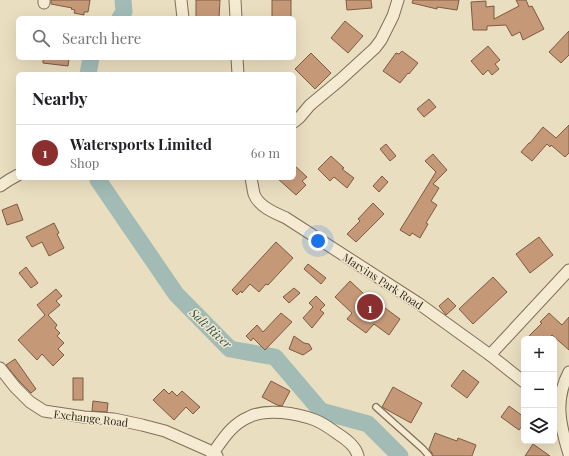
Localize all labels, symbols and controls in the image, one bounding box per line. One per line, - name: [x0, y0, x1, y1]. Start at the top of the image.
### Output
- search box: [16, 16, 296, 60]
- icon: search: [30, 27, 52, 49]
- text: Search here: [62, 28, 141, 48]
- text: Nearby: [32, 87, 87, 109]
- text: Watersports Limited: [70, 134, 212, 154]
- text: 1: [43, 144, 47, 161]
- text: 60 m: [251, 144, 280, 161]
- text: Shop: [70, 154, 99, 171]
- your location: [308, 231, 328, 251]
- street label: Marvins Park Road: [340, 249, 427, 313]
- pin: 1: [357, 292, 383, 322]
- water label: Salt River: [186, 304, 236, 352]
- map controls: [521, 336, 557, 444]
- button: +: [521, 336, 557, 372]
- button: −: [521, 372, 557, 408]
- street label: Exchange Road: [53, 406, 130, 430]
- button: layers: [521, 408, 557, 444]

